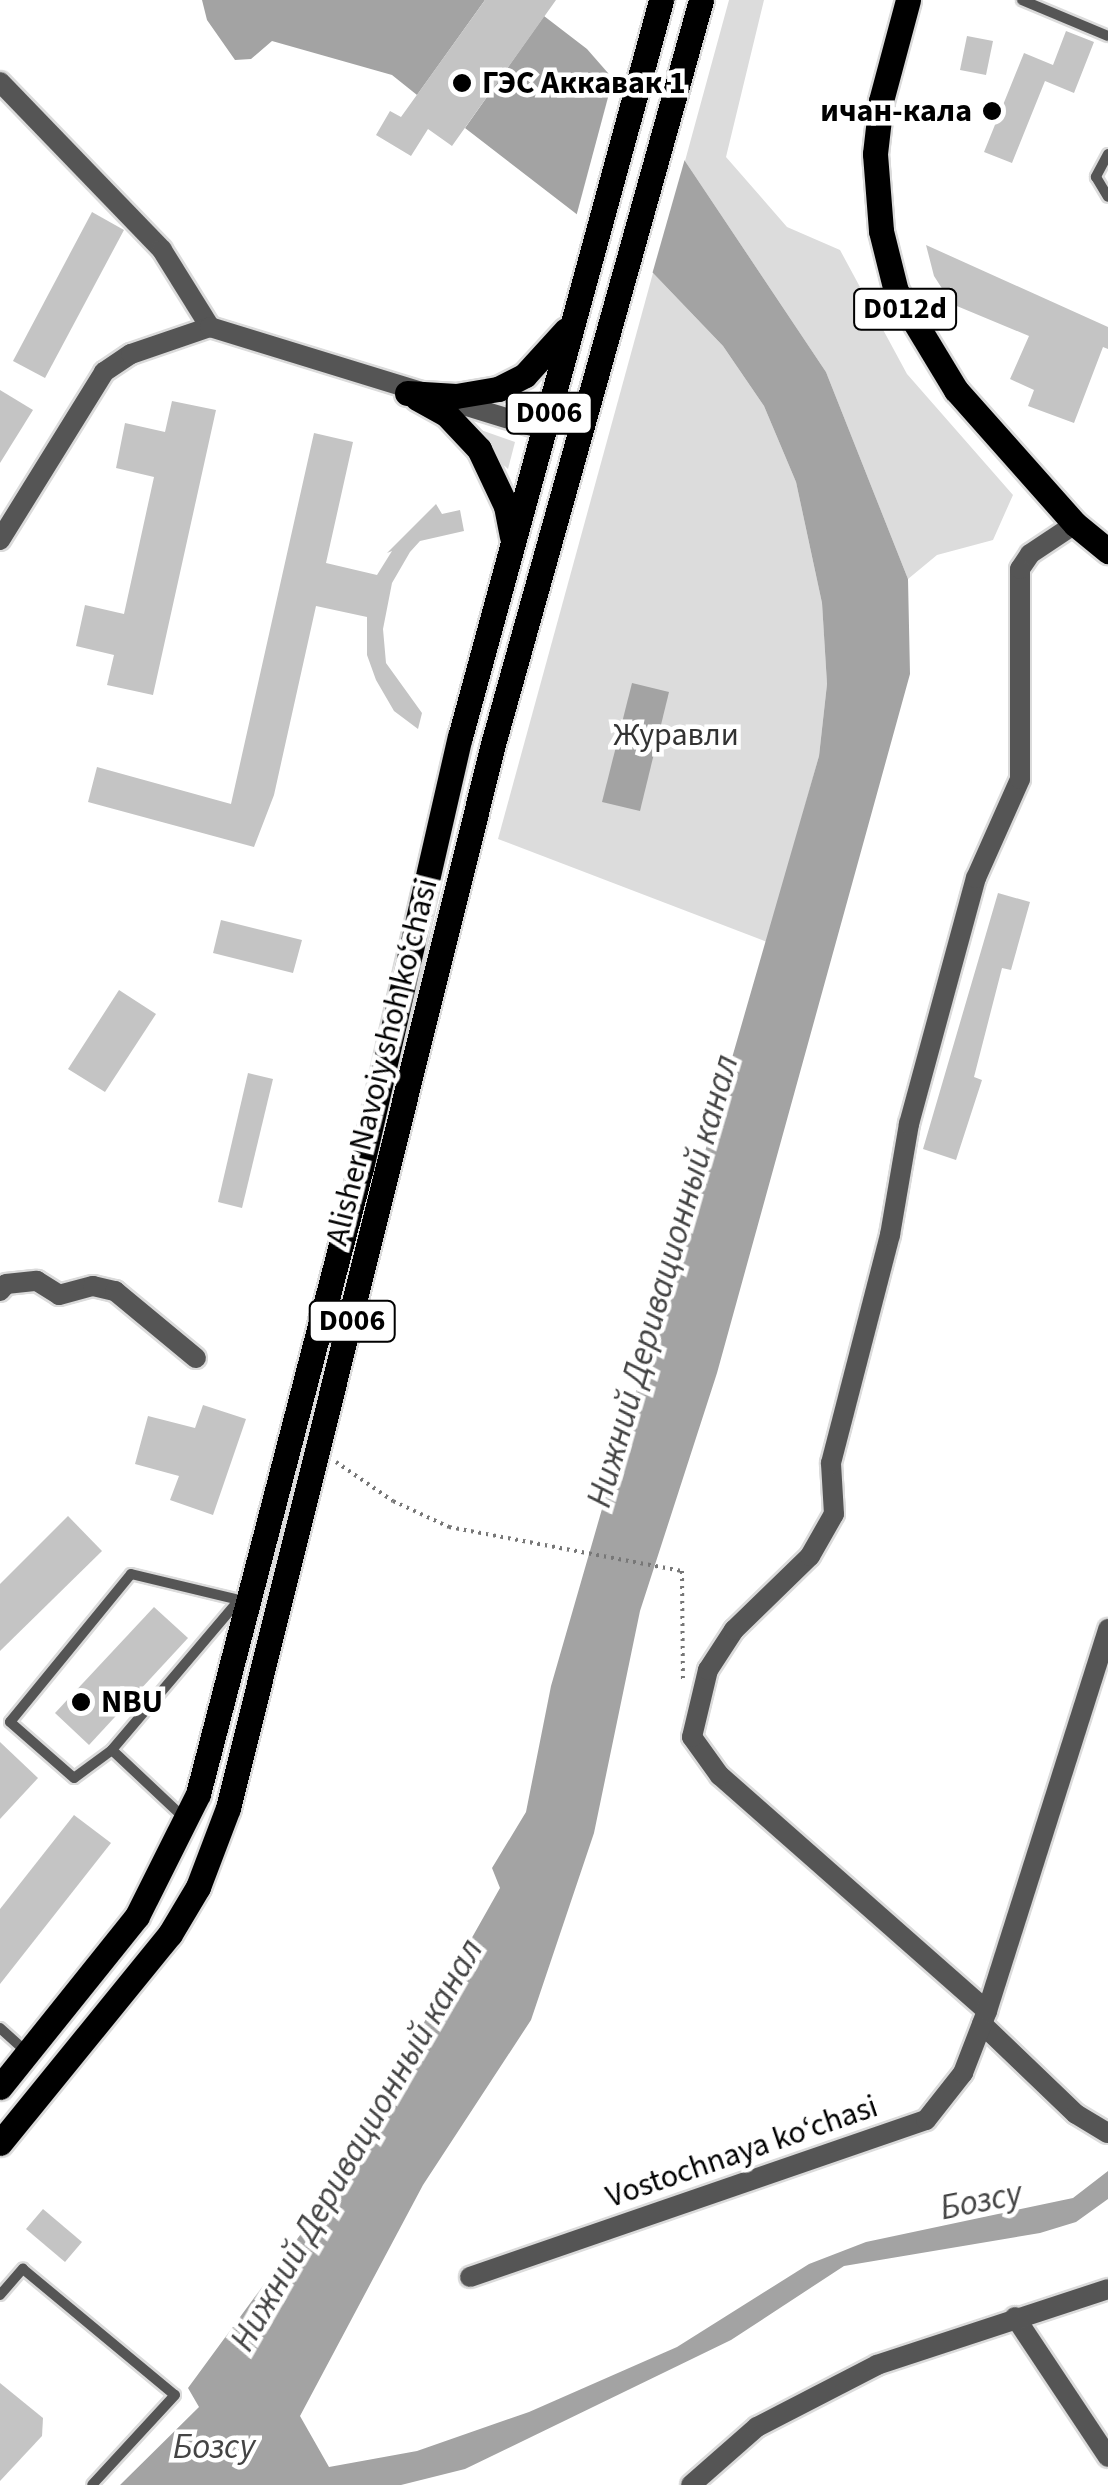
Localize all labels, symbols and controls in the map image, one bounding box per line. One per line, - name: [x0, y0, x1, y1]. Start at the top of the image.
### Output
- place label: ГЭС Аккавак 1: [482, 64, 686, 102]
- marker: ГЭС Аккавак 1: [451, 72, 473, 94]
- place label: ичан-кала: [820, 92, 972, 130]
- marker: ичан-кала: [981, 100, 1003, 122]
- road number: D012d: [852, 284, 958, 334]
- road number: D006: [504, 388, 594, 438]
- park label: Журавли: [613, 716, 739, 754]
- street label: Alisher Navoiy shoh koʻchasi: [318, 875, 446, 1249]
- water label: Нижний Деривационный канал: [578, 1050, 748, 1512]
- road number: D006: [307, 1296, 397, 1346]
- place label: NBU: [101, 1683, 163, 1721]
- marker: NBU: [70, 1691, 92, 1713]
- water label: Нижний Деривационный канал: [222, 1931, 492, 2359]
- street label: Vostochnaya ko‘chasi: [601, 2087, 883, 2217]
- water label: Бозсу: [936, 2173, 1026, 2229]
- water label: Бозсу: [173, 2426, 255, 2468]

